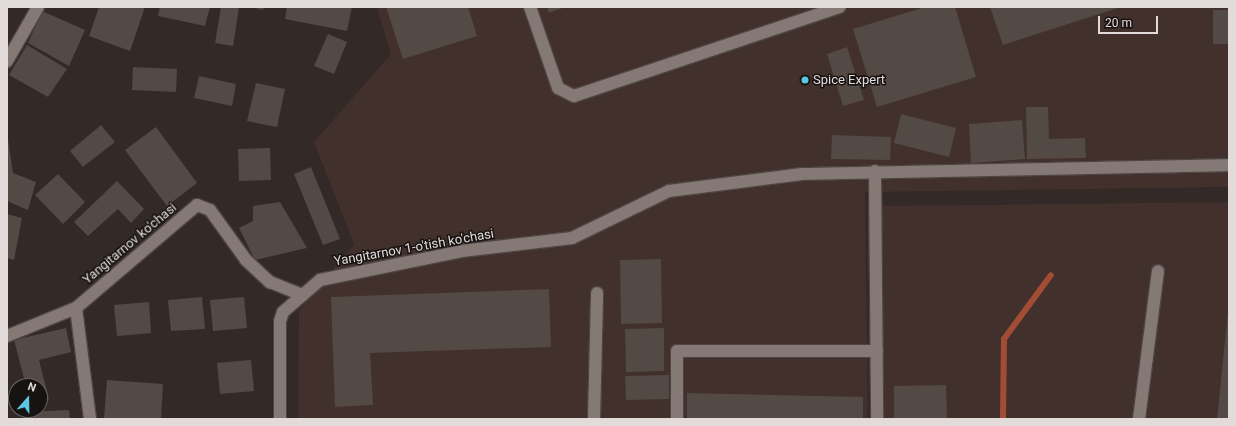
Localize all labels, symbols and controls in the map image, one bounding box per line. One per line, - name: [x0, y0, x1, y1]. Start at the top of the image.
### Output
- scale bar: [1100, 8, 1160, 34]
- text: 20 m: [1105, 16, 1132, 30]
- place label: Spice Expert: [813, 72, 885, 88]
- marker: Spice Expert: [800, 75, 810, 85]
- street label: Yangitarnov ko'chasi: [80, 200, 180, 288]
- street label: Yangitarnov 1-o'tish ko'chasi: [333, 226, 495, 270]
- north arrow: [8, 378, 48, 418]
- text: N: [26, 380, 38, 395]

